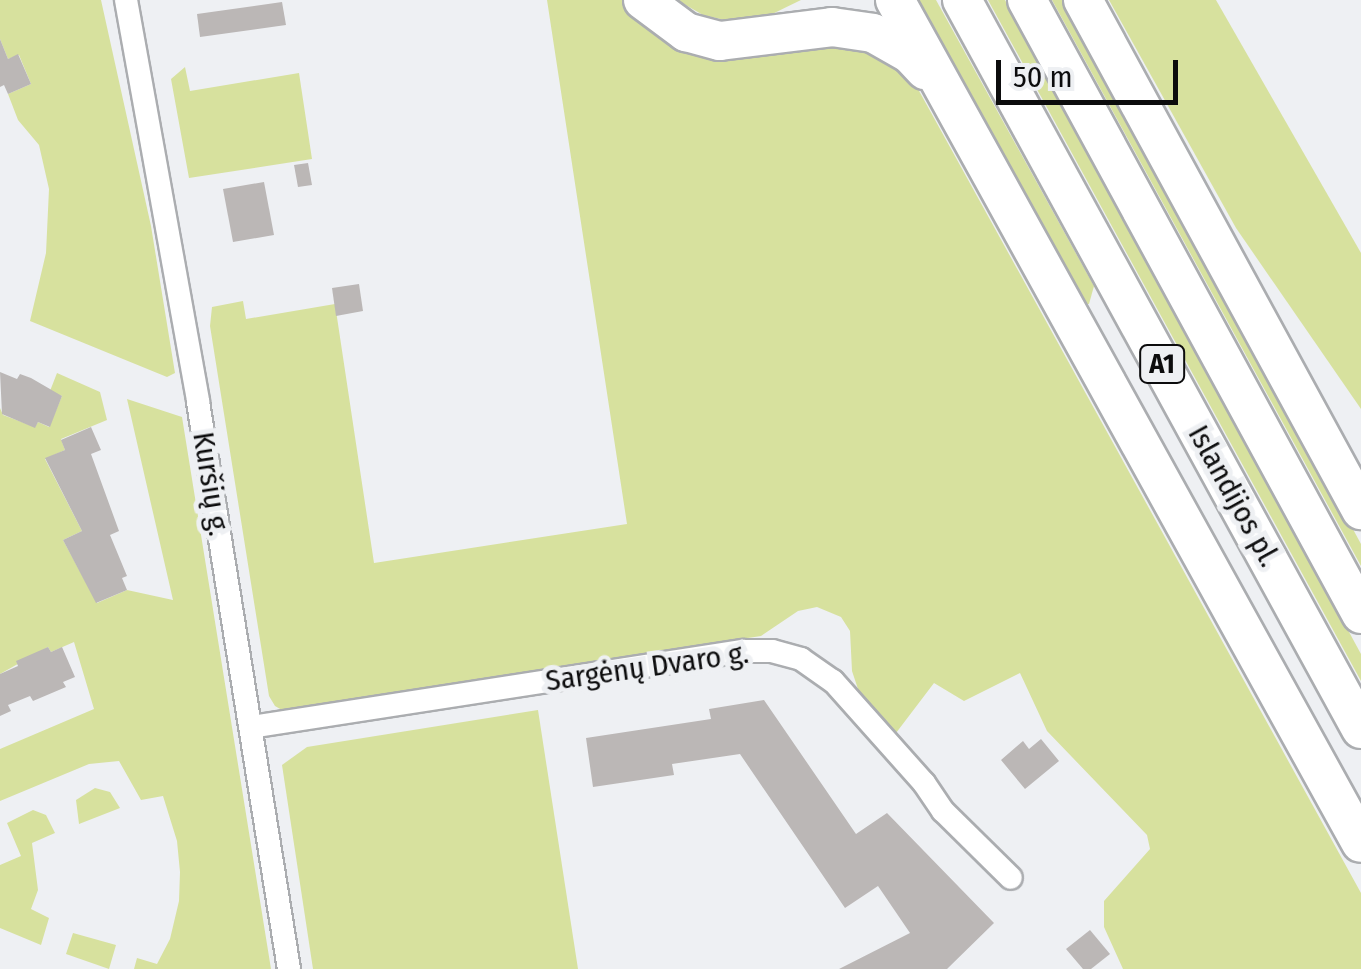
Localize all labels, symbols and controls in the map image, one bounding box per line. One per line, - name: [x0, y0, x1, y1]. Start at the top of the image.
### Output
- scale bar: [1001, 40, 1184, 102]
- text: 50 m: [1013, 59, 1073, 95]
- road number: A1: [1137, 341, 1187, 387]
- street label: Islandijos pl.: [1180, 419, 1288, 573]
- street label: Kuršių g.: [185, 429, 237, 539]
- street label: Sargėnų Dvaro g.: [543, 635, 751, 699]

